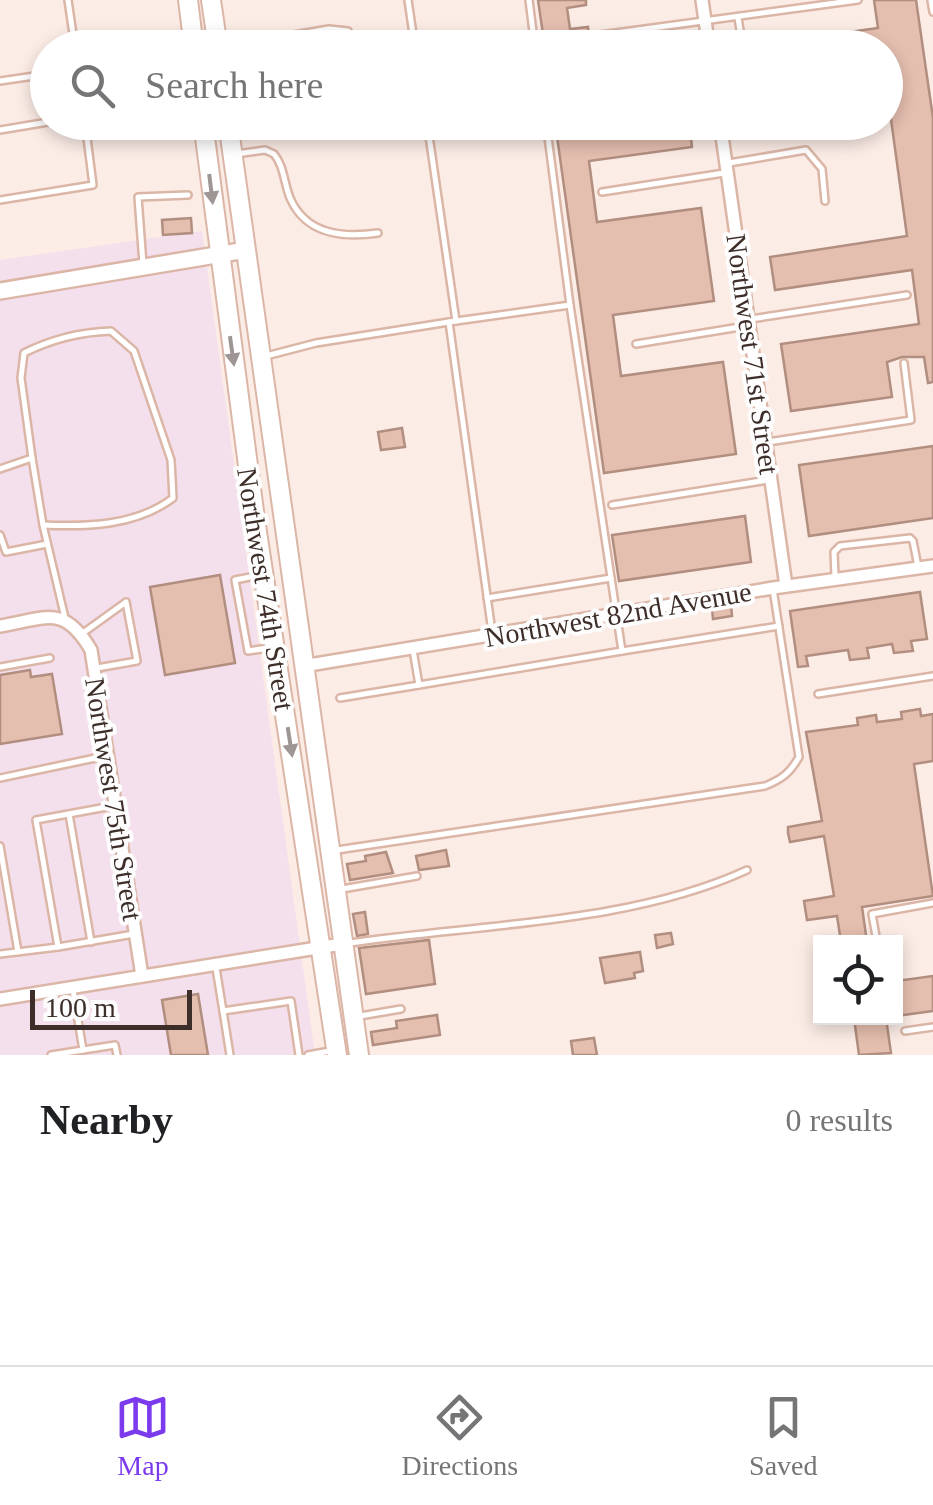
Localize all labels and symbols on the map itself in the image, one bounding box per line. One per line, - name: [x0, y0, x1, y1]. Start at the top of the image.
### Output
- one-way arrow: [203, 173, 219, 205]
- street label: Northwest 71st Street: [720, 232, 785, 477]
- one-way arrow: [224, 336, 240, 368]
- street label: Northwest 74th Street: [231, 465, 300, 713]
- street label: Northwest 82nd Avenue: [482, 576, 754, 653]
- street label: Northwest 75th Street: [79, 675, 148, 923]
- one-way arrow: [282, 727, 298, 758]
- scale bar: [30, 985, 192, 1030]

